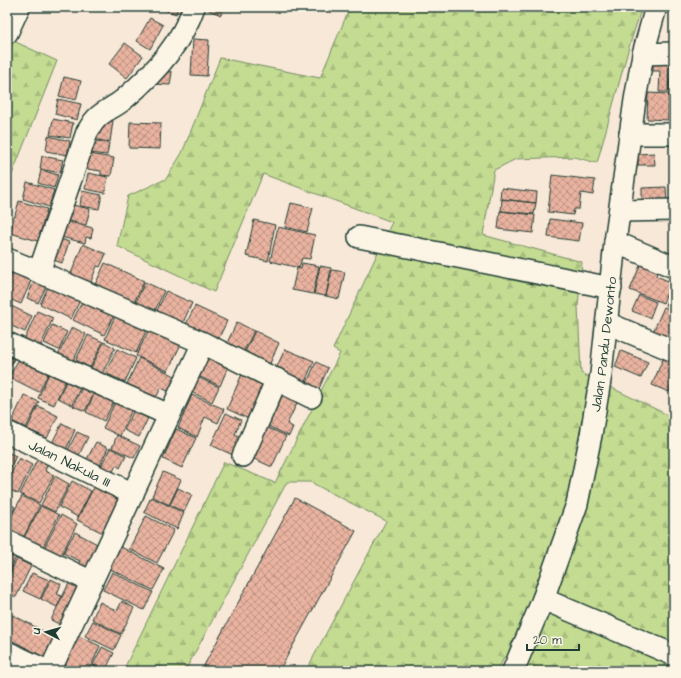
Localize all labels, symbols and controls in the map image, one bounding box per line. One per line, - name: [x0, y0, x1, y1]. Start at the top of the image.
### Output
- street label: Jalan Pandu Dewonto: [586, 276, 622, 413]
- street label: Jalan Nakula III: [25, 435, 114, 493]
- north arrow: [26, 612, 66, 652]
- scale bar: [527, 626, 579, 652]
- text: U: [29, 627, 44, 636]
- text: 20 m: [533, 632, 562, 649]

